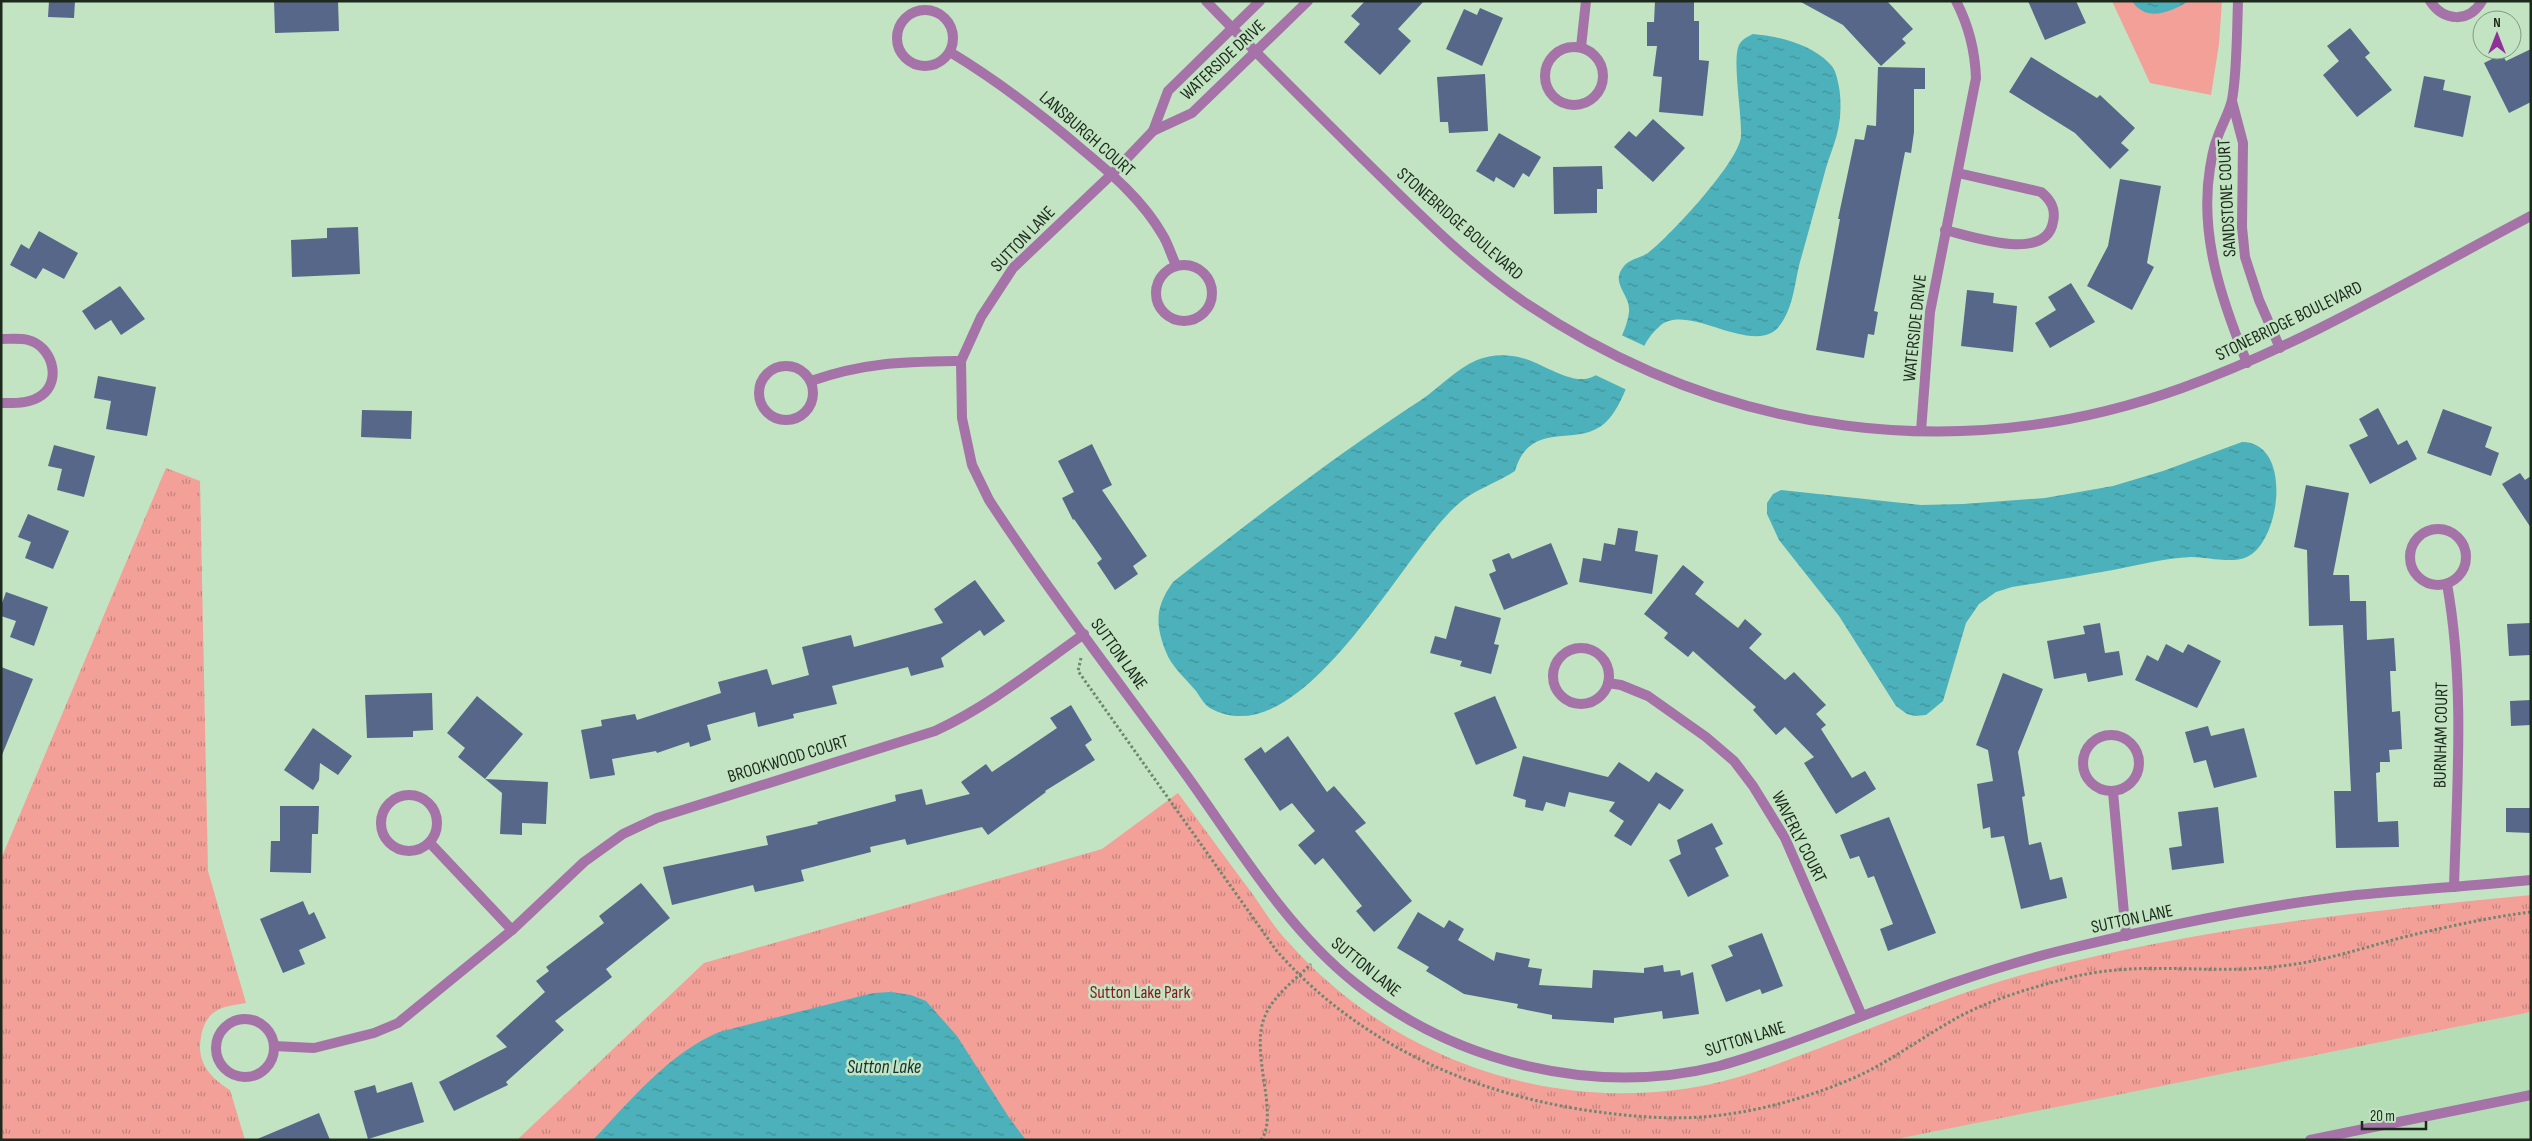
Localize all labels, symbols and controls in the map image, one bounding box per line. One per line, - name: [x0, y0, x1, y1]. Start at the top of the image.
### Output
- north arrow: [2472, 10, 2522, 60]
- text: N: [2493, 14, 2501, 31]
- street label: WATERSIDE DRIVE: [1176, 15, 1270, 105]
- street label: LANSBURGH COURT: [1035, 87, 1139, 181]
- street label: SANDSTONE COURT: [2213, 139, 2241, 257]
- street label: STONEBRIDGE BOULEVARD: [1393, 163, 1527, 285]
- street label: SUTTON LANE: [987, 202, 1059, 276]
- street label: WATERSIDE DRIVE: [1899, 273, 1931, 383]
- street label: STONEBRIDGE BOULEVARD: [2212, 276, 2366, 366]
- street label: SUTTON LANE: [1086, 614, 1152, 694]
- street label: BURNHAM COURT: [2430, 682, 2452, 788]
- street label: BROOKWOOD COURT: [725, 731, 851, 787]
- street label: WAVERLY COURT: [1767, 788, 1831, 886]
- street label: SUTTON LANE: [2089, 900, 2175, 938]
- street label: SUTTON LANE: [1327, 933, 1405, 1001]
- park label: Sutton Lake Park: [1090, 982, 1190, 1003]
- street label: SUTTON LANE: [1702, 1017, 1788, 1061]
- water label: Sutton Lake: [847, 1056, 922, 1079]
- scale bar: [2362, 1098, 2426, 1130]
- text: 20 m: [2370, 1107, 2395, 1126]

